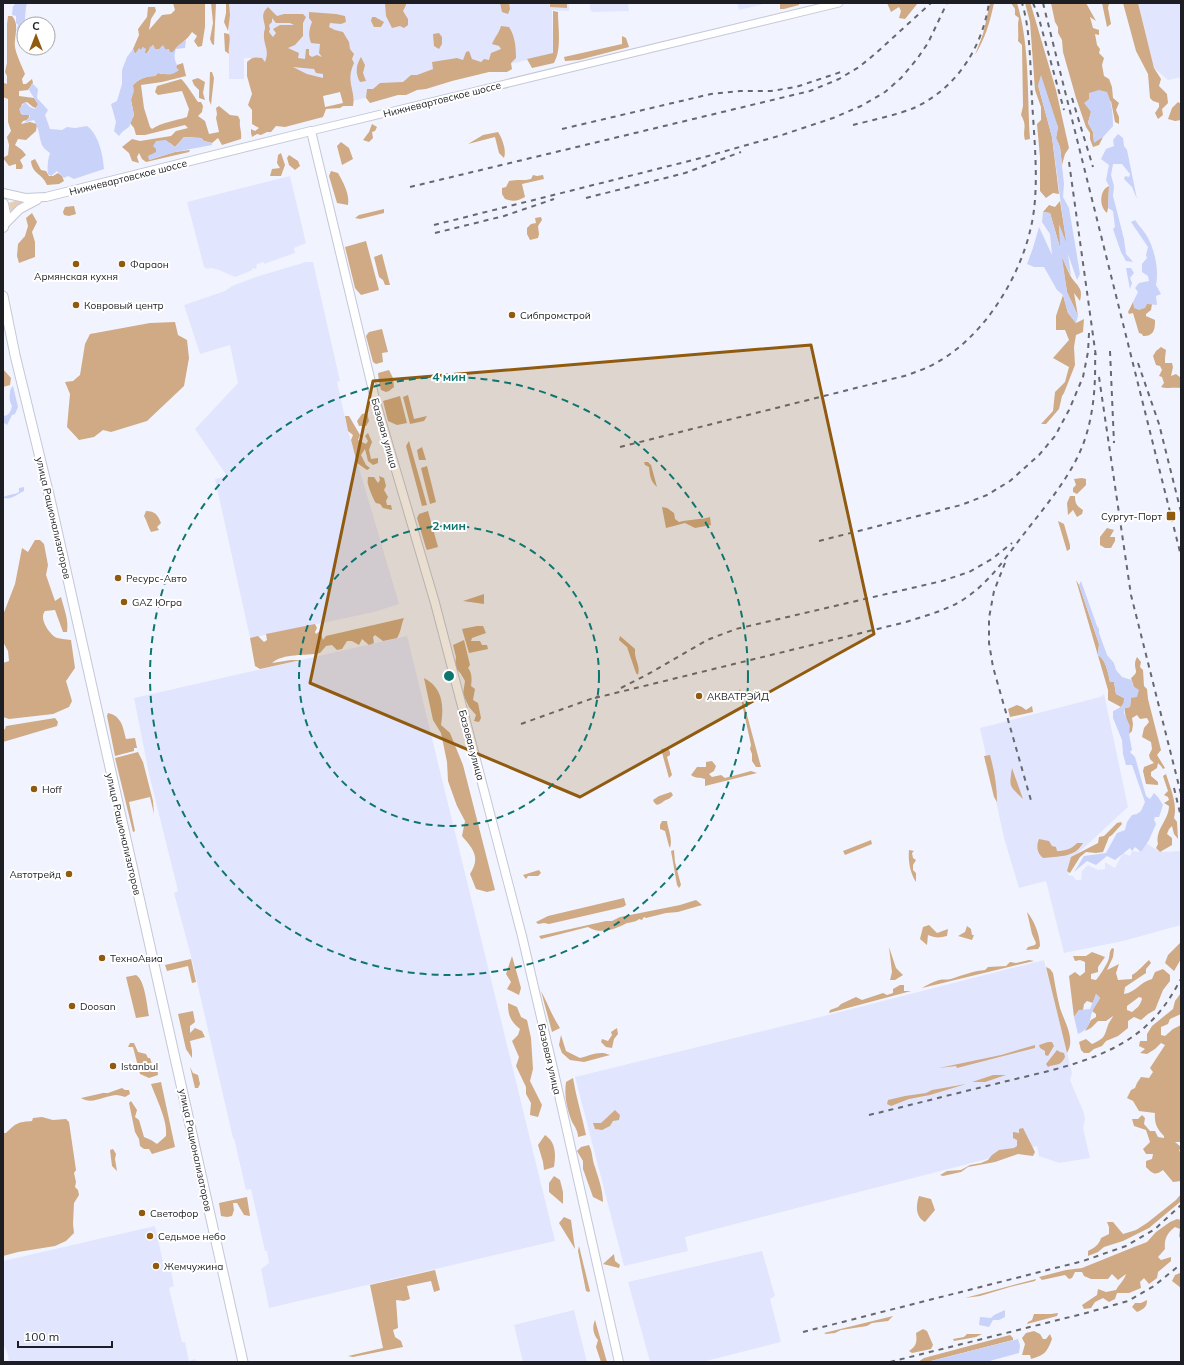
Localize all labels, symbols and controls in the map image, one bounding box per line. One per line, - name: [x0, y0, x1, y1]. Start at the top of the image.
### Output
- north arrow: [16, 16, 56, 56]
- text: С: [32, 19, 40, 33]
- street label: Нижневартовское шоссе: [382, 78, 503, 120]
- street label: Нижневартовское шоссе: [68, 156, 189, 198]
- place label: Фараон: [130, 258, 169, 271]
- marker: Армянская кухня: [71, 259, 81, 269]
- marker: Фараон: [117, 259, 127, 269]
- place label: Армянская кухня: [34, 270, 118, 283]
- place label: Ковровый центр: [84, 299, 164, 312]
- marker: Ковровый центр: [71, 300, 81, 310]
- place label: Сибпромстрой: [520, 309, 591, 322]
- marker: Сибпромстрой: [507, 310, 517, 320]
- text: 4 мин: [432, 369, 466, 384]
- street label: Базовая улица: [368, 396, 401, 470]
- street label: улица Рационализаторов: [33, 456, 74, 581]
- place label: Сургут-Порт: [1101, 510, 1162, 523]
- marker: Сургут-Порт: [1165, 510, 1177, 522]
- text: 2 мин: [432, 518, 466, 533]
- place label: Ресурс-Авто: [126, 572, 187, 585]
- marker: Ресурс-Авто: [113, 573, 123, 583]
- place label: GAZ Югра: [132, 596, 182, 609]
- marker: GAZ Югра: [119, 597, 129, 607]
- centre of rings: [442, 669, 456, 683]
- place label: АКВАТРЭЙД: [707, 690, 769, 703]
- marker: АКВАТРЭЙД: [694, 691, 704, 701]
- street label: Базовая улица: [456, 708, 487, 782]
- street label: улица Рационализаторов: [103, 772, 144, 897]
- place label: Hoff: [42, 783, 63, 796]
- marker: Hoff: [29, 784, 39, 794]
- place label: Автотрейд: [9, 868, 61, 881]
- marker: Автотрейд: [64, 869, 74, 879]
- place label: ТехноАвиа: [110, 952, 163, 965]
- marker: ТехноАвиа: [97, 953, 107, 963]
- place label: Doosan: [80, 1000, 116, 1013]
- marker: Doosan: [67, 1001, 77, 1011]
- street label: Базовая улица: [535, 1022, 564, 1096]
- place label: Istanbul: [121, 1060, 158, 1073]
- marker: Istanbul: [108, 1061, 118, 1071]
- street label: улица Рационализаторов: [176, 1088, 215, 1213]
- place label: Светофор: [150, 1207, 198, 1220]
- marker: Светофор: [137, 1208, 147, 1218]
- place label: Седьмое небо: [158, 1230, 226, 1243]
- marker: Седьмое небо: [145, 1231, 155, 1241]
- place label: Жемчужина: [164, 1260, 223, 1273]
- marker: Жемчужина: [151, 1261, 161, 1271]
- scale bar: [18, 1323, 112, 1349]
- text: 100 m: [24, 1329, 59, 1344]

